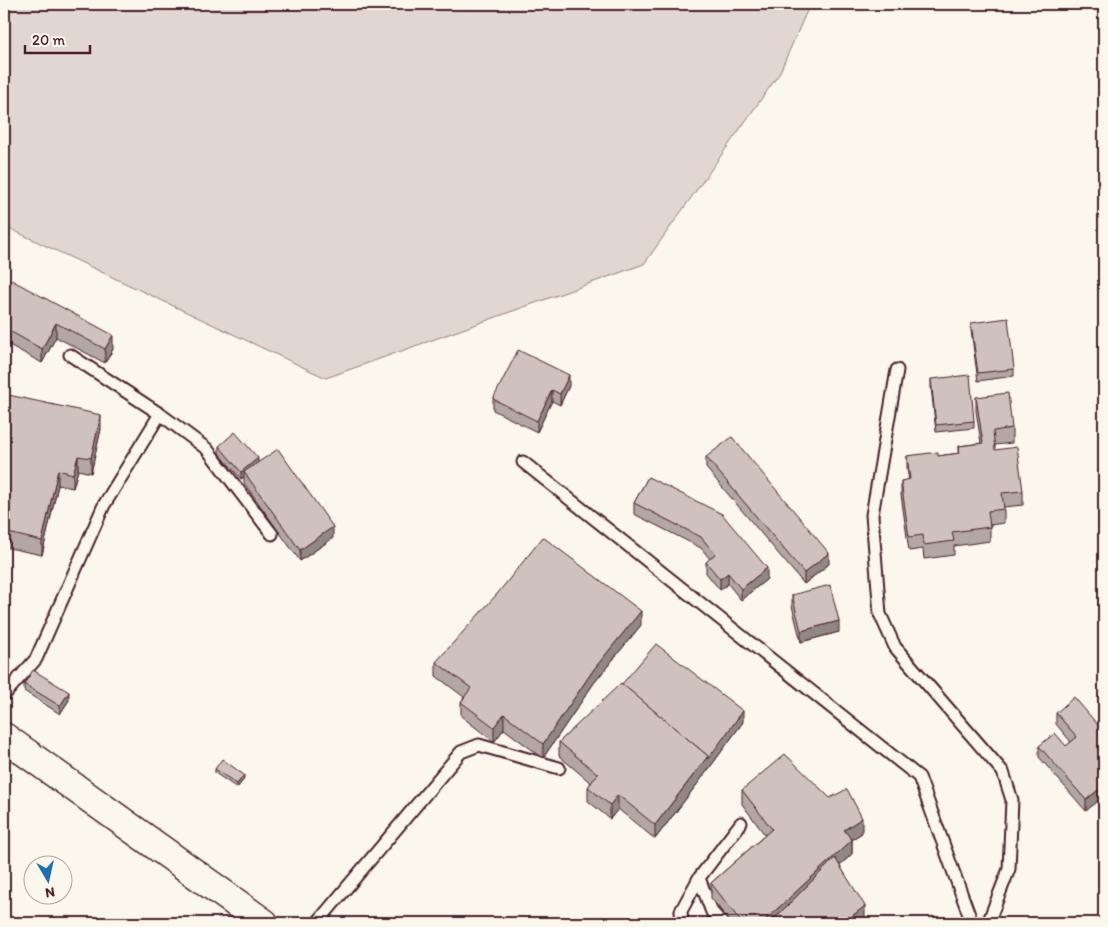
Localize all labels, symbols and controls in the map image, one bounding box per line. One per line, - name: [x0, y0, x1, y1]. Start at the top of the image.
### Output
- scale bar: [25, 22, 90, 54]
- text: 20 m: [32, 31, 66, 49]
- north arrow: [22, 854, 72, 904]
- text: N: [44, 883, 56, 901]

